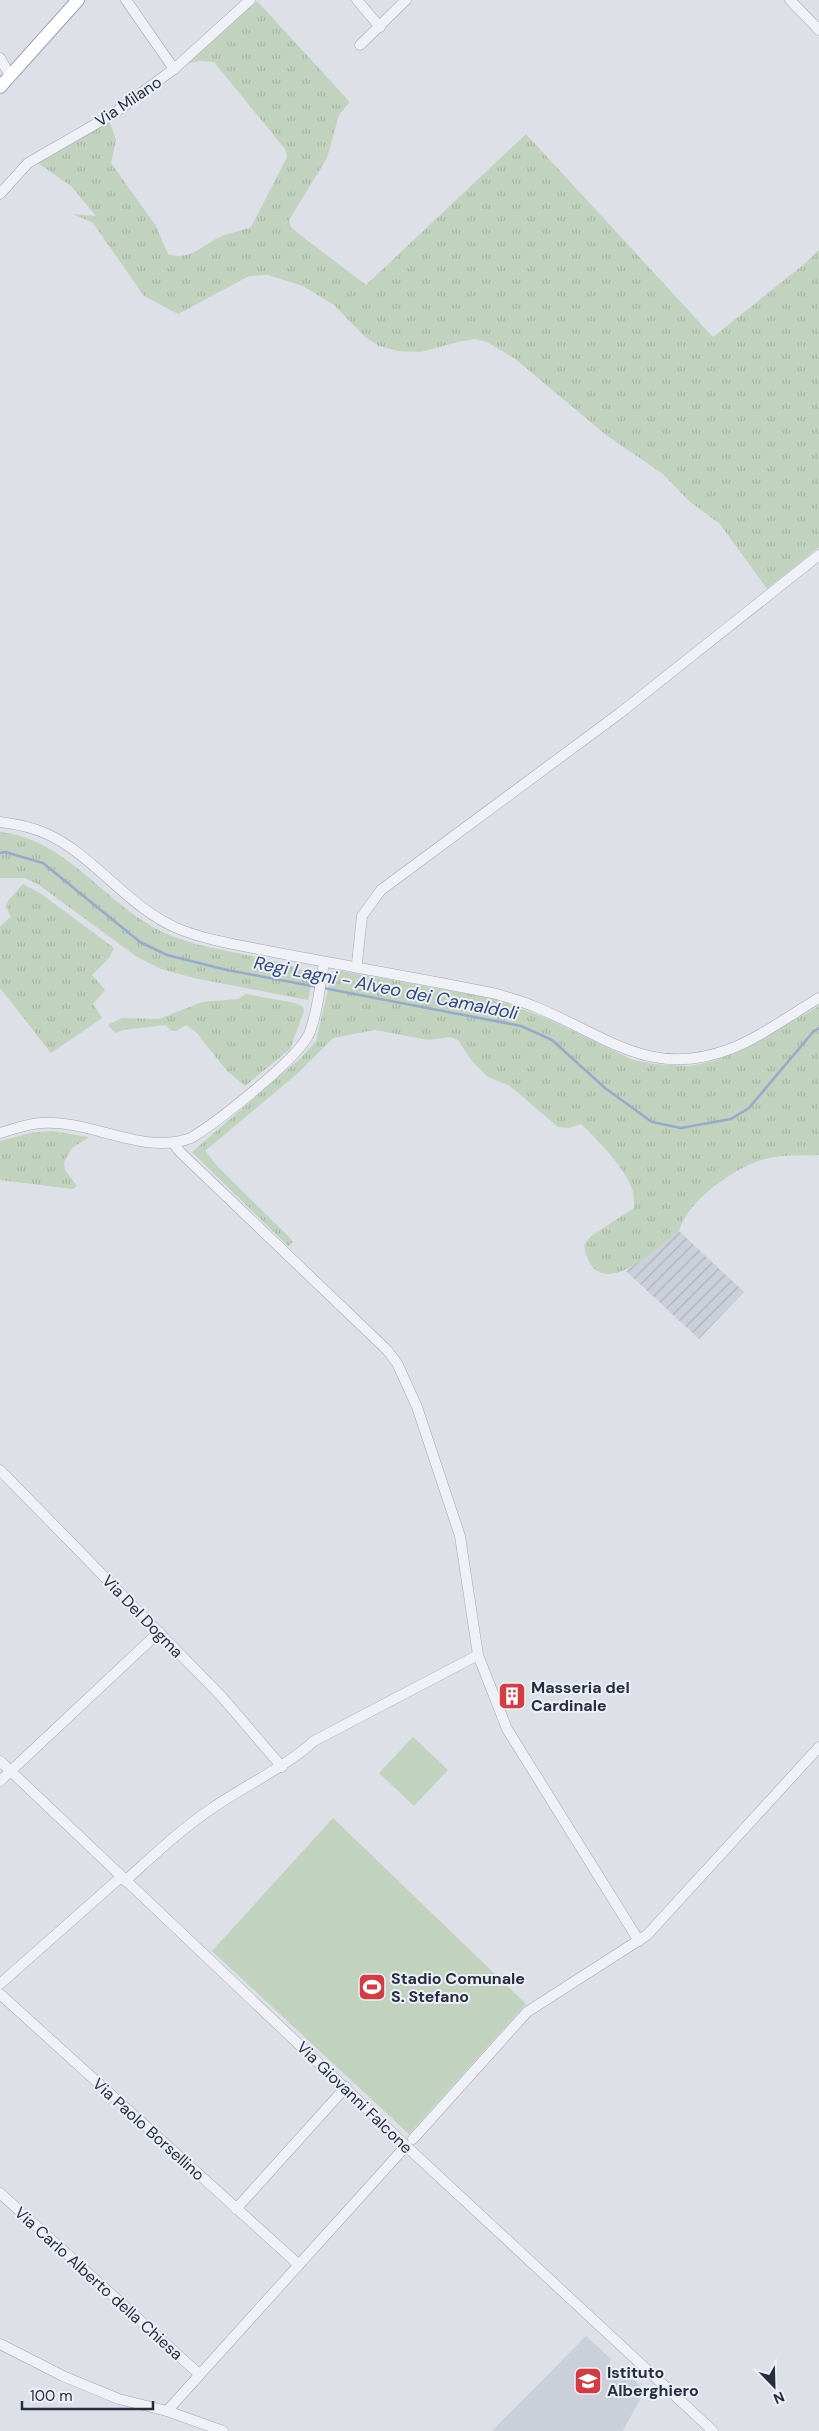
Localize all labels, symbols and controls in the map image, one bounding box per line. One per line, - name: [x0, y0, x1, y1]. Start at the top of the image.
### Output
- street label: Via Milano: [91, 72, 166, 131]
- water label: Regi Lagni - Alveo dei Camaldoli: [252, 951, 521, 1026]
- street label: Via Del Dogma: [98, 1570, 188, 1662]
- place label: Masseria del Cardinale: [531, 1677, 630, 1716]
- building icon: Masseria del Cardinale: [497, 1681, 527, 1711]
- place label: Stadio Comunale S. Stefano: [391, 1968, 525, 2007]
- sports icon: Stadio Comunale S. Stefano: [357, 1972, 387, 2002]
- street label: Via Giovanni Falcone: [292, 2037, 417, 2158]
- street label: Via Paolo Borsellino: [88, 2073, 209, 2185]
- street label: Via Carlo Alberto della Chiesa: [10, 2202, 187, 2365]
- north arrow: [749, 2361, 799, 2411]
- place label: Istituto Alberghiero: [607, 2362, 699, 2401]
- school or university icon: Istituto Alberghiero: [573, 2366, 603, 2396]
- scale bar: [22, 2378, 154, 2410]
- text: 100 m: [30, 2386, 73, 2406]
- text: N: [771, 2388, 787, 2408]

